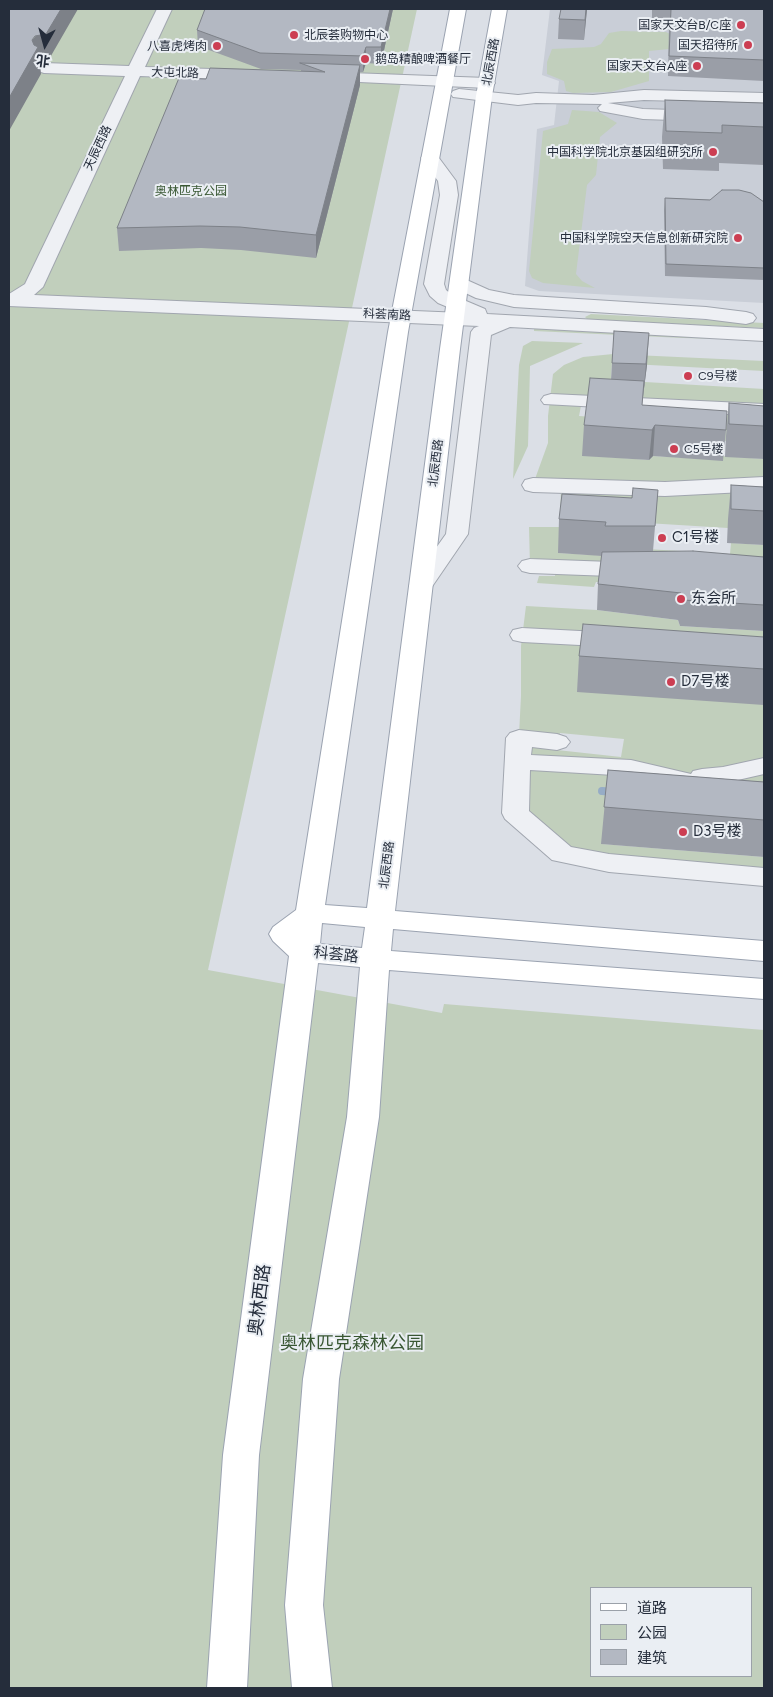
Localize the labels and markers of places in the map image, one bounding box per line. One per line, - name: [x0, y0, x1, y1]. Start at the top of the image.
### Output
- place label: 国家天文台B/C座: [638, 18, 731, 32]
- marker: 国家天文台B/C座: [735, 19, 747, 31]
- place label: 北辰荟购物中心: [304, 28, 388, 42]
- marker: 北辰荟购物中心: [288, 29, 300, 41]
- place label: 国天招待所: [678, 38, 738, 52]
- place label: 八喜虎烤肉: [147, 39, 207, 53]
- marker: 国天招待所: [742, 39, 754, 51]
- marker: 八喜虎烤肉: [211, 40, 223, 52]
- place label: 鹅岛精酿啤酒餐厅: [375, 52, 471, 66]
- marker: 鹅岛精酿啤酒餐厅: [359, 53, 371, 65]
- place label: 国家天文台A座: [607, 59, 687, 73]
- marker: 国家天文台A座: [691, 60, 703, 72]
- place label: 中国科学院北京基因组研究所: [547, 145, 703, 159]
- marker: 中国科学院北京基因组研究所: [707, 146, 719, 158]
- place label: 中国科学院空天信息创新研究院: [560, 231, 728, 245]
- marker: 中国科学院空天信息创新研究院: [732, 232, 744, 244]
- place label: C9号楼: [698, 369, 737, 383]
- marker: C9号楼: [682, 370, 694, 382]
- place label: C5号楼: [684, 442, 724, 456]
- marker: C5号楼: [668, 443, 680, 455]
- place label: C1号楼: [672, 529, 719, 547]
- marker: C1号楼: [656, 532, 668, 544]
- place label: 东会所: [691, 590, 736, 608]
- marker: 东会所: [675, 593, 687, 605]
- place label: D7号楼: [681, 673, 729, 691]
- marker: D7号楼: [665, 676, 677, 688]
- place label: D3号楼: [693, 823, 741, 841]
- marker: D3号楼: [677, 826, 689, 838]

